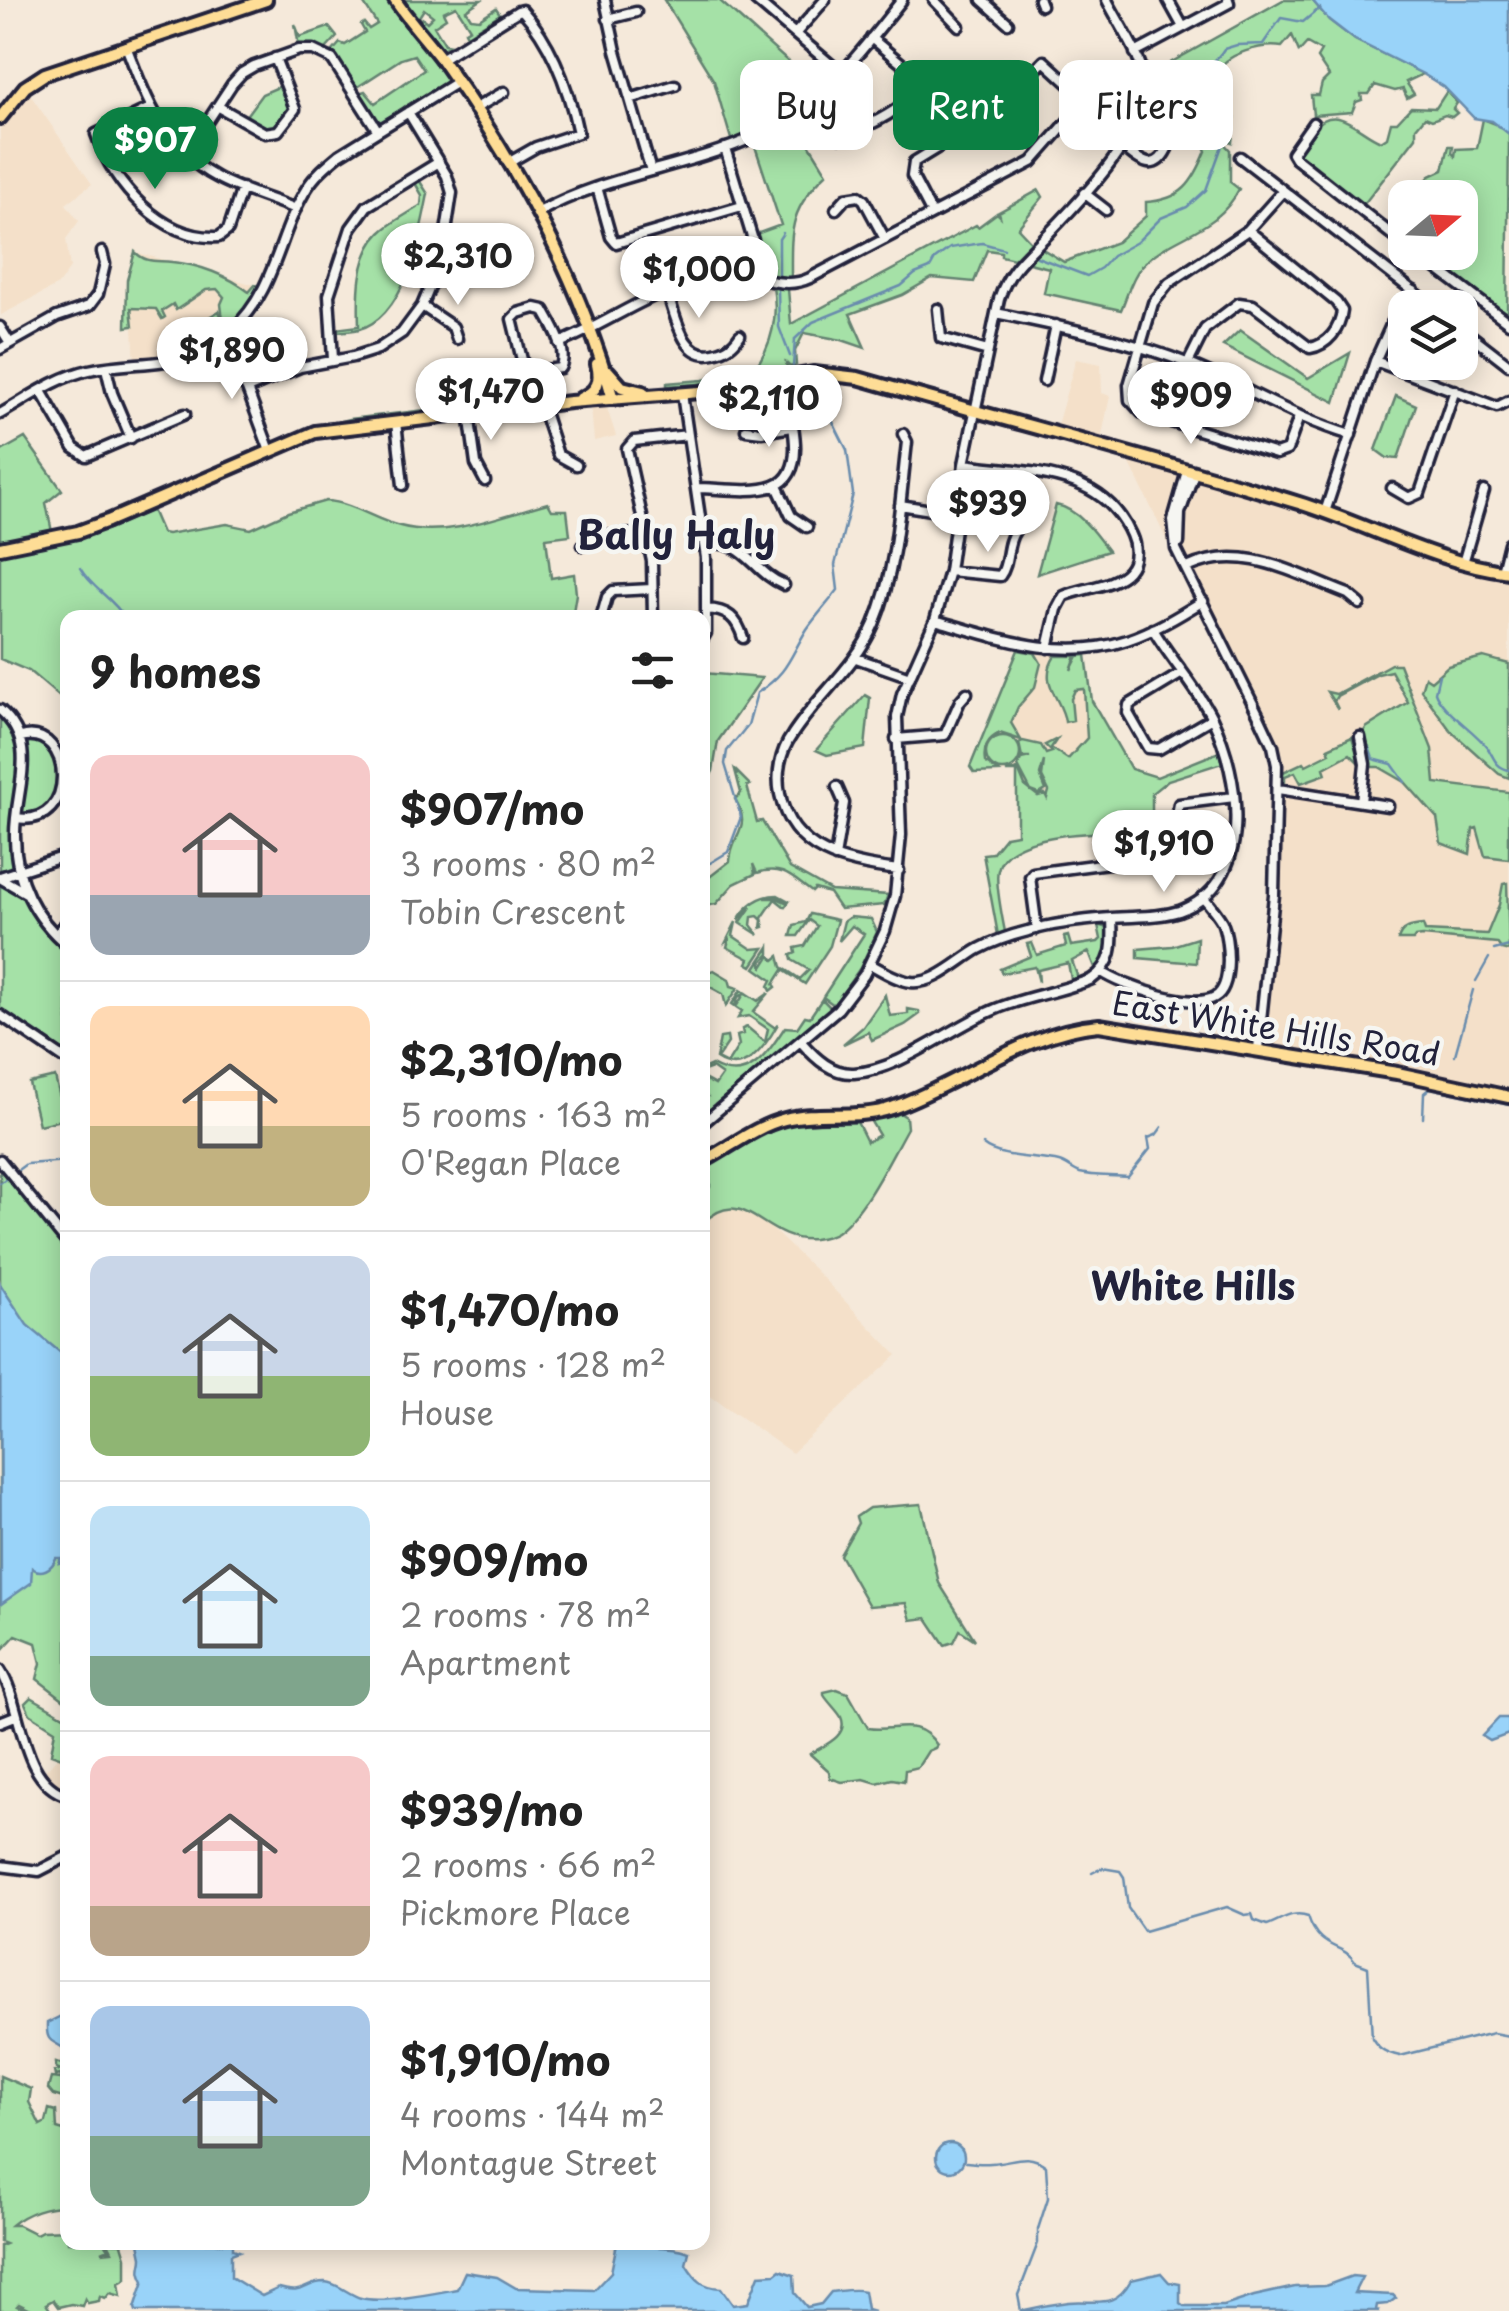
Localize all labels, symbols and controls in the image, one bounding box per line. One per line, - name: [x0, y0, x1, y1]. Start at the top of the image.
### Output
- chip: Buy: [740, 60, 873, 150]
- chip: Rent: [893, 60, 1039, 150]
- chip: Filters: [1059, 60, 1233, 150]
- pin: $907: [96, 107, 214, 192]
- text: $907: [114, 115, 196, 163]
- north arrow: [1388, 180, 1478, 270]
- map controls: [1388, 180, 1478, 380]
- pin: $2,310: [377, 223, 539, 308]
- text: $2,310: [403, 231, 513, 279]
- pin: $1,000: [618, 236, 780, 321]
- text: $1,000: [642, 244, 756, 292]
- button: layers: [1388, 290, 1478, 380]
- pin: $1,890: [151, 317, 313, 402]
- text: $1,890: [179, 325, 285, 373]
- pin: $1,470: [410, 358, 572, 443]
- pin: $909: [1132, 362, 1250, 447]
- pin: $2,110: [688, 365, 850, 450]
- text: $1,470: [438, 366, 544, 414]
- text: $909: [1150, 370, 1232, 418]
- text: $2,110: [718, 373, 820, 421]
- pin: $939: [929, 470, 1047, 555]
- text: $939: [949, 478, 1027, 526]
- district label: Bally Haly: [577, 505, 775, 562]
- text: 9 homes: [90, 639, 261, 702]
- icon: filters: [625, 643, 680, 698]
- text: $907/mo: [400, 776, 584, 839]
- icon: home: [170, 795, 290, 915]
- pin: $1,910: [1083, 810, 1245, 895]
- text: $1,910: [1114, 818, 1214, 866]
- text: 3 rooms · 80 m²: [400, 839, 656, 887]
- text: Tobin Crescent: [400, 887, 626, 935]
- street label: East White Hills Road: [1109, 977, 1444, 1077]
- text: $2,310/mo: [400, 1027, 622, 1090]
- icon: home: [170, 1046, 290, 1166]
- text: 5 rooms · 163 m²: [400, 1090, 667, 1138]
- text: O'Regan Place: [400, 1138, 621, 1186]
- district label: White Hills: [1091, 1256, 1295, 1313]
- text: $1,470/mo: [400, 1277, 619, 1340]
- icon: home: [170, 1296, 290, 1416]
- text: 5 rooms · 128 m²: [400, 1340, 666, 1388]
- text: House: [400, 1388, 494, 1436]
- text: $909/mo: [400, 1527, 588, 1590]
- icon: home: [170, 1546, 290, 1666]
- text: 2 rooms · 78 m²: [400, 1590, 651, 1638]
- text: Apartment: [400, 1638, 571, 1686]
- text: $939/mo: [400, 1777, 583, 1840]
- icon: home: [170, 1796, 290, 1916]
- text: 2 rooms · 66 m²: [400, 1840, 657, 1888]
- text: Pickmore Place: [400, 1888, 631, 1936]
- text: $1,910/mo: [400, 2027, 610, 2090]
- icon: home: [170, 2046, 290, 2166]
- text: 4 rooms · 144 m²: [400, 2090, 665, 2138]
- text: Montague Street: [400, 2138, 657, 2186]

